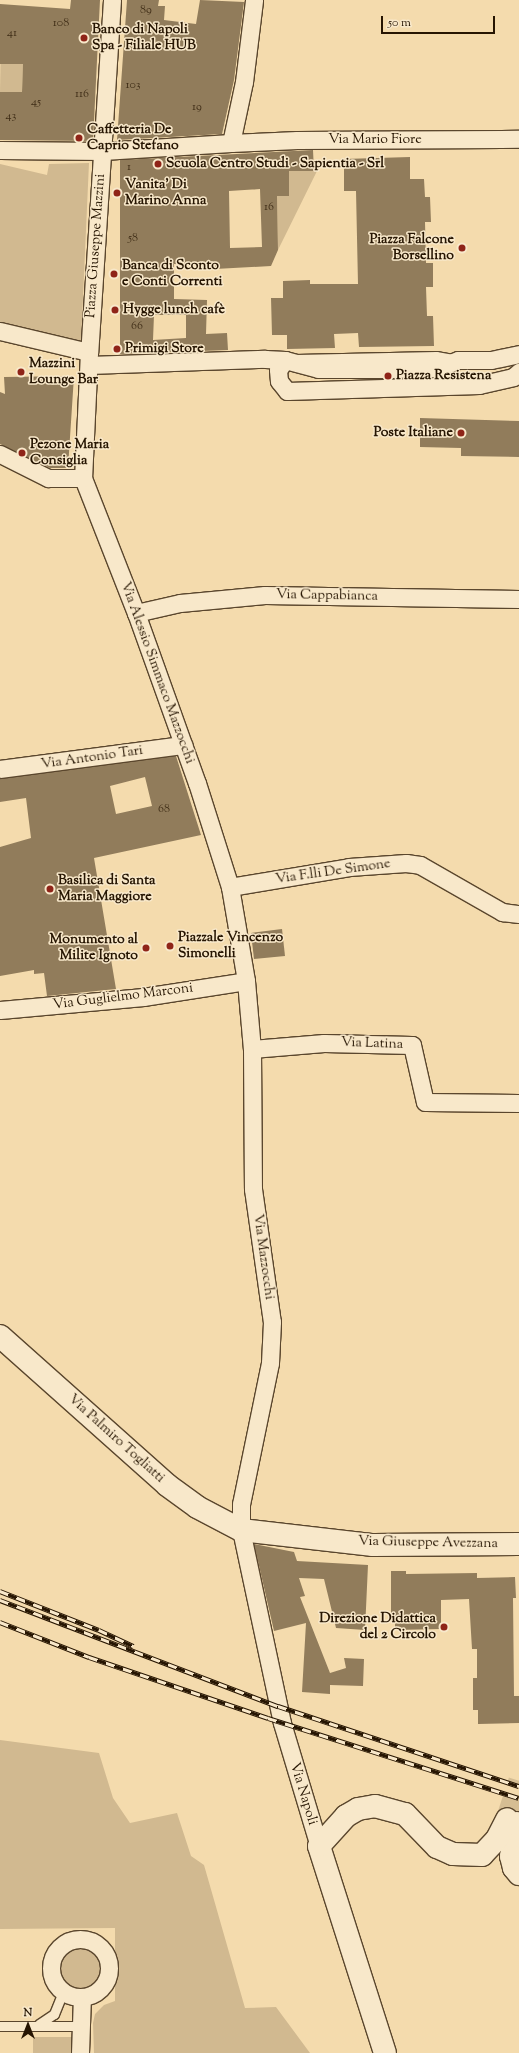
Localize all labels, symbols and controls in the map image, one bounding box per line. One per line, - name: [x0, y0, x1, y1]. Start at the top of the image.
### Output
- house number: 89: [140, 4, 152, 18]
- scale bar: [383, 8, 497, 34]
- text: 50 m: [388, 14, 411, 32]
- house number: 108: [53, 17, 69, 31]
- place label: Banco di Napoli Spa - Filiale HUB: [92, 22, 196, 54]
- house number: 41: [7, 27, 17, 41]
- marker: Banco di Napoli Spa - Filiale HUB: [79, 33, 89, 43]
- house number: 103: [125, 79, 141, 93]
- house number: 116: [75, 88, 89, 102]
- house number: 45: [31, 96, 41, 110]
- house number: 19: [192, 101, 202, 115]
- house number: 43: [6, 110, 16, 124]
- place label: Caffetteria De Caprio Stefano: [87, 122, 179, 154]
- street label: Via Mario Fiore: [328, 132, 422, 148]
- marker: Caffetteria De Caprio Stefano: [74, 133, 84, 143]
- place label: Scuola Centro Studi - Sapientia - Srl: [166, 156, 384, 172]
- marker: Scuola Centro Studi - Sapientia - Srl: [153, 159, 163, 169]
- house number: 1: [127, 161, 131, 175]
- street label: Piazza Giuseppe Mazzini: [83, 173, 109, 319]
- place label: Vanita' Di Marino Anna: [125, 177, 206, 210]
- marker: Vanita' Di Marino Anna: [112, 188, 122, 198]
- house number: 16: [264, 201, 274, 215]
- house number: 58: [128, 232, 138, 246]
- place label: Piazza Falcone Borsellino: [369, 232, 454, 264]
- marker: Piazza Falcone Borsellino: [457, 243, 467, 253]
- place label: Banca di Sconto e Conti Correnti: [122, 258, 222, 290]
- marker: Banca di Sconto e Conti Correnti: [109, 269, 119, 279]
- place label: Hygge lunch cafè: [123, 302, 225, 318]
- marker: Hygge lunch cafè: [110, 305, 120, 315]
- house number: 66: [131, 320, 143, 334]
- place label: Primigi Store: [125, 341, 204, 357]
- marker: Primigi Store: [112, 344, 122, 354]
- place label: Mazzini Lounge Bar: [29, 356, 98, 388]
- marker: Mazzini Lounge Bar: [16, 367, 26, 377]
- place label: Piazza Resistena: [396, 368, 491, 384]
- marker: Piazza Resistena: [383, 371, 393, 381]
- place label: Poste Italiane: [373, 425, 453, 441]
- marker: Poste Italiane: [456, 428, 466, 438]
- place label: Pezone Maria Consiglia: [30, 437, 109, 470]
- marker: Pezone Maria Consiglia: [17, 448, 27, 458]
- street label: Via Alessio Simmaco Mazzocchi: [116, 580, 198, 766]
- street label: Via Cappabianca: [276, 587, 378, 605]
- street label: Via Antonio Tari: [40, 743, 144, 773]
- house number: 68: [158, 803, 170, 817]
- street label: Via F.lli De Simone: [274, 856, 392, 888]
- place label: Basilica di Santa Maria Maggiore: [58, 873, 155, 906]
- marker: Basilica di Santa Maria Maggiore: [45, 884, 55, 894]
- place label: Piazzale Vincenzo Simonelli: [178, 930, 283, 962]
- place label: Monumento al Milite Ignoto: [50, 932, 138, 964]
- marker: Piazzale Vincenzo Simonelli: [165, 941, 175, 951]
- marker: Monumento al Milite Ignoto: [141, 943, 151, 953]
- street label: Via Guglielmo Marconi: [52, 980, 194, 1014]
- street label: Via Latina: [341, 1035, 403, 1053]
- street label: Via Mazzocchi: [249, 1213, 277, 1301]
- street label: Via Palmiro Togliatti: [64, 1391, 168, 1487]
- street label: Via Giuseppe Avezzana: [358, 1533, 498, 1553]
- place label: Direzione Didattica del 2 Circolo: [319, 1611, 436, 1644]
- marker: Direzione Didattica del 2 Circolo: [439, 1622, 449, 1632]
- street label: Via Napoli: [286, 1761, 320, 1827]
- north arrow: [8, 2005, 48, 2045]
- text: N: [24, 2005, 32, 2021]

